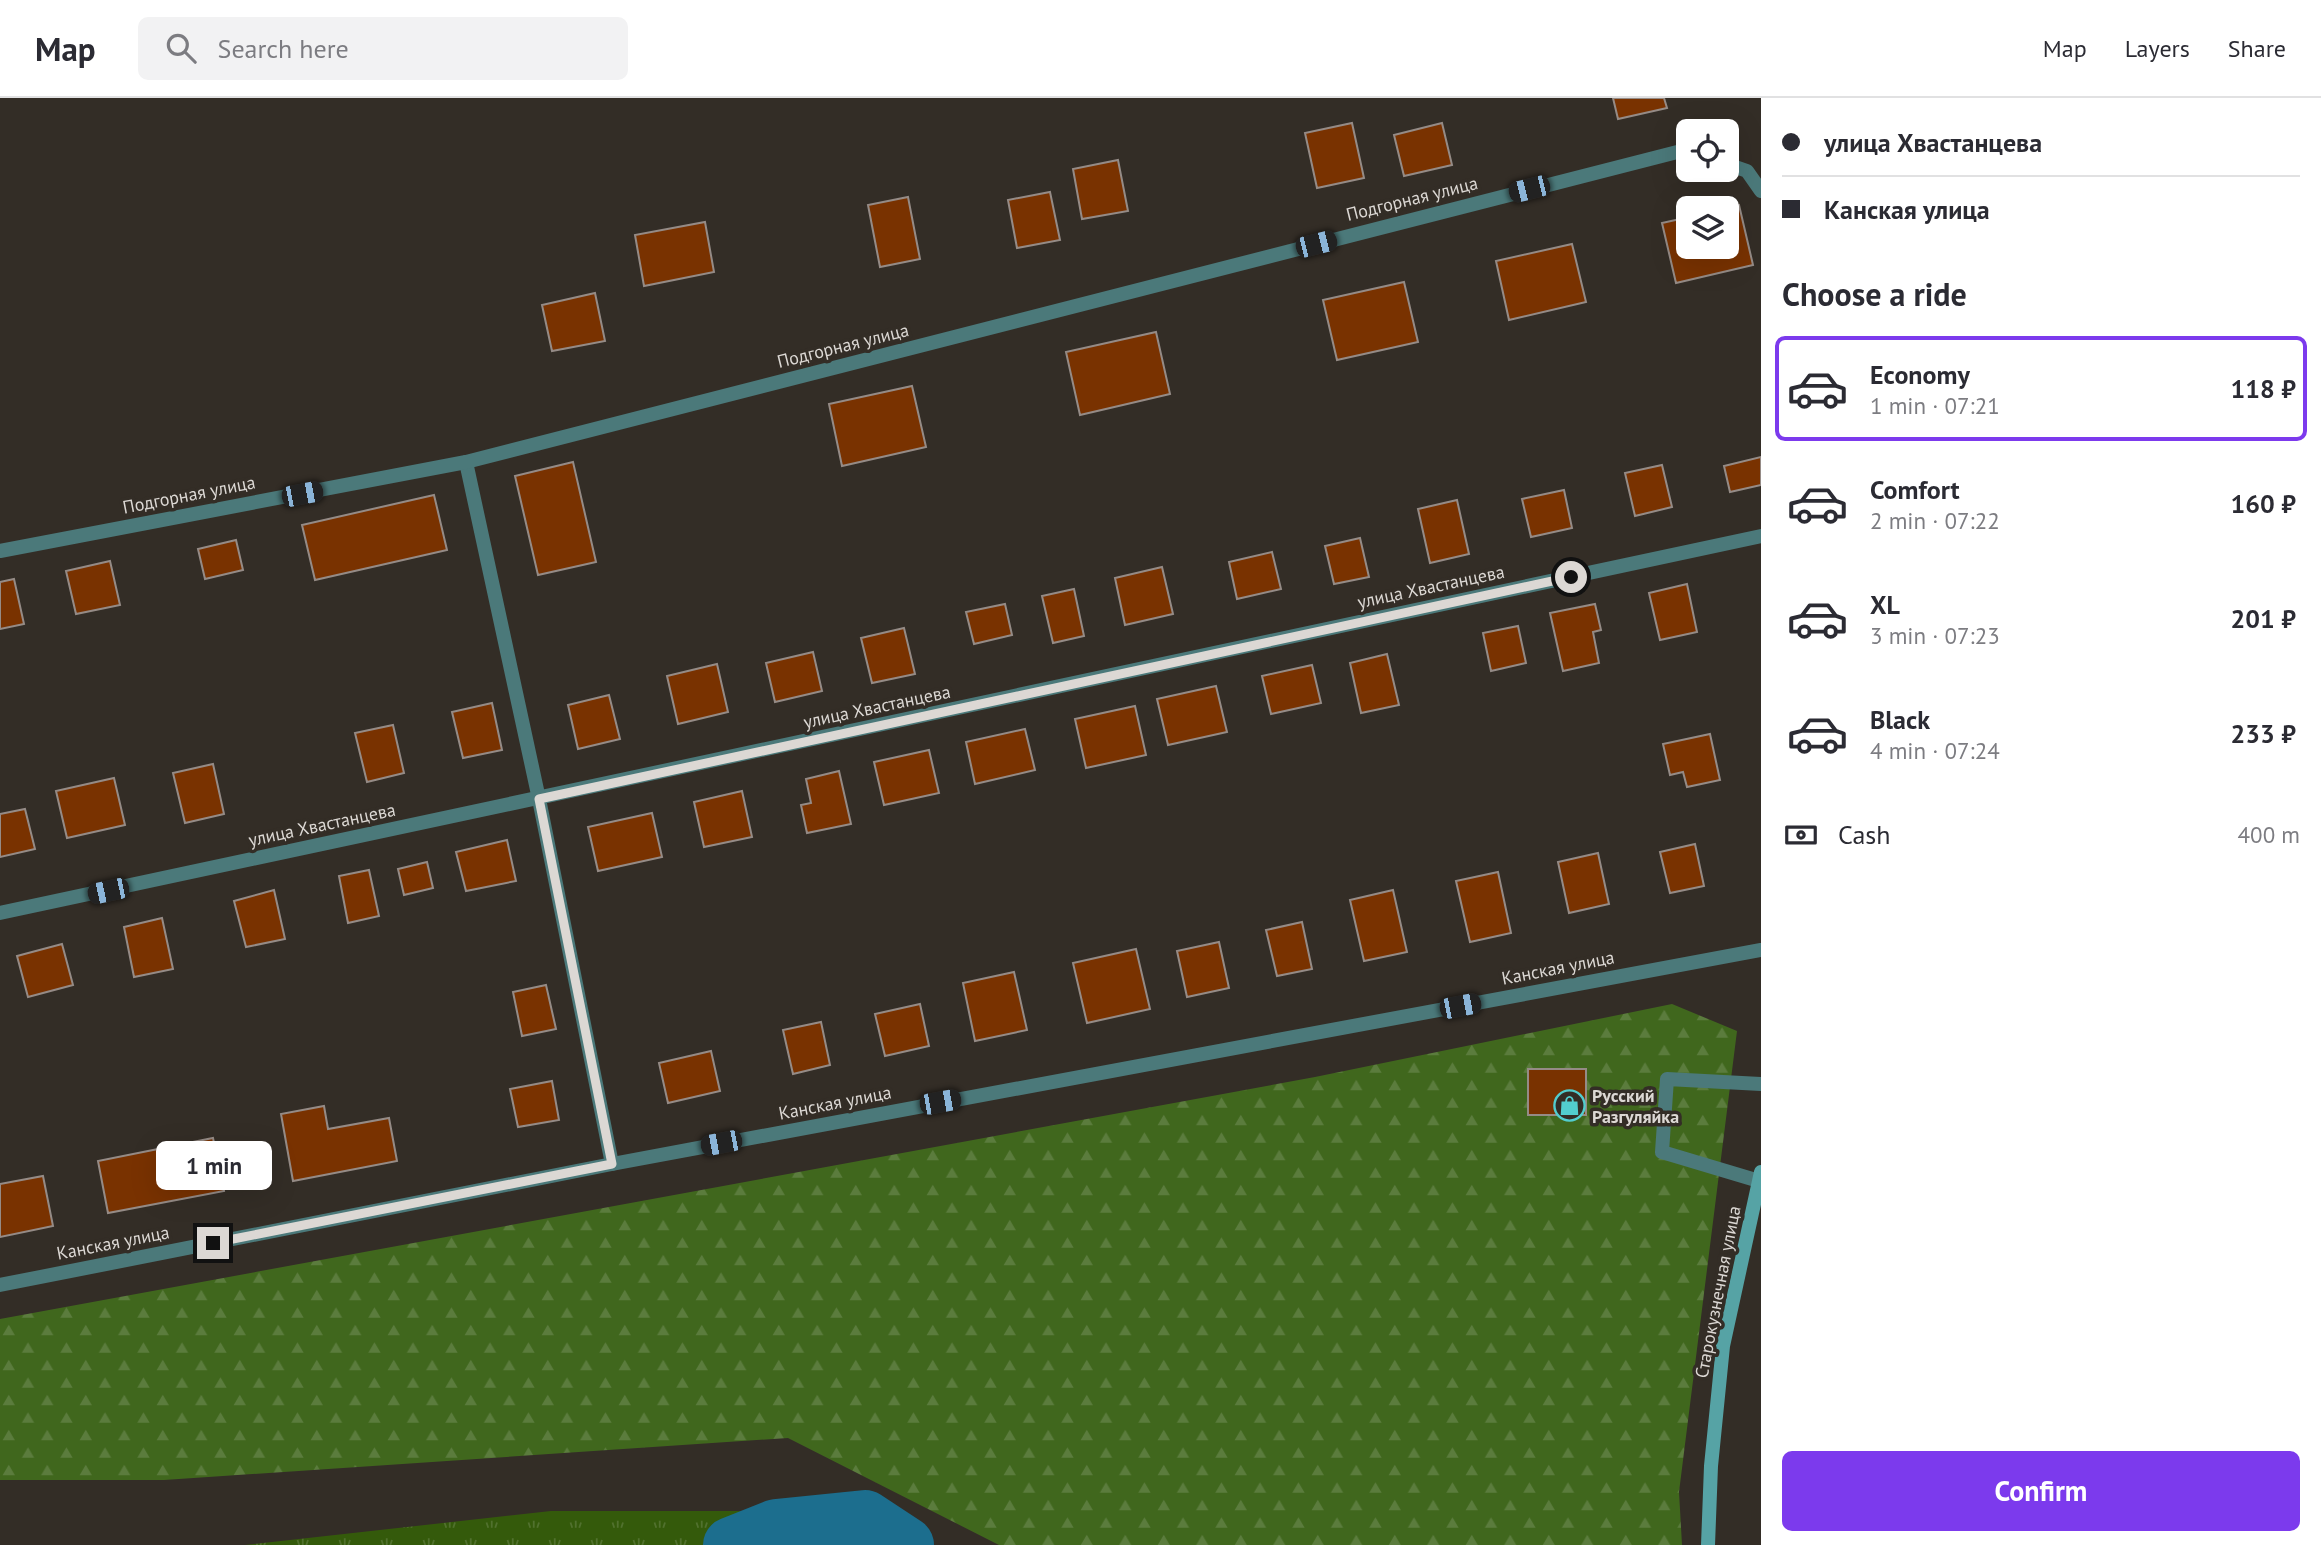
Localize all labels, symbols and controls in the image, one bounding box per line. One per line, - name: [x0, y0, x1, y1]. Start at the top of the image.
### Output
- search box: [138, 17, 628, 80]
- text: Map: [35, 27, 96, 70]
- icon: search: [162, 29, 200, 67]
- text: Search here: [218, 32, 349, 65]
- text: Map: [2043, 33, 2087, 64]
- text: Layers: [2125, 33, 2190, 64]
- text: Share: [2228, 33, 2286, 64]
- map controls: [1676, 119, 1739, 259]
- button: locate: [1676, 119, 1739, 182]
- text: улица Хвастанцева: [1824, 126, 2042, 159]
- street label: Подгорная улица: [1344, 171, 1480, 226]
- car: [1507, 174, 1552, 204]
- text: Канская улица: [1824, 193, 1990, 226]
- button: layers: [1676, 196, 1739, 259]
- car: [1294, 229, 1339, 259]
- text: Choose a ride: [1782, 273, 1967, 315]
- street label: Подгорная улица: [775, 318, 911, 373]
- icon: car: [1786, 357, 1849, 420]
- text: Economy: [1870, 358, 1970, 391]
- text: 118 ₽: [2230, 372, 2296, 405]
- text: 1 min · 07:21: [1870, 391, 2000, 420]
- street label: Подгорная улица: [121, 470, 257, 519]
- icon: car: [1786, 472, 1849, 535]
- text: Comfort: [1870, 473, 1960, 506]
- car: [280, 480, 325, 508]
- text: 160 ₽: [2230, 487, 2296, 520]
- text: 2 min · 07:22: [1870, 506, 2000, 535]
- street label: улица Хвастанцева: [1355, 560, 1507, 613]
- route start: [1555, 561, 1587, 593]
- icon: car: [1786, 587, 1849, 650]
- text: XL: [1870, 588, 1900, 621]
- text: 201 ₽: [2230, 602, 2296, 635]
- text: 3 min · 07:23: [1870, 621, 2000, 650]
- street label: улица Хвастанцева: [801, 680, 953, 733]
- icon: car: [1786, 702, 1849, 765]
- text: Black: [1870, 703, 1930, 736]
- text: 233 ₽: [2230, 717, 2296, 750]
- text: 4 min · 07:24: [1870, 736, 2000, 765]
- street label: улица Хвастанцева: [246, 798, 398, 851]
- icon: cash: [1782, 816, 1820, 854]
- text: Cash: [1838, 818, 1890, 851]
- text: 400 m: [2238, 820, 2300, 849]
- car: [86, 876, 131, 906]
- street label: Канская улица: [1500, 945, 1616, 990]
- car: [1438, 992, 1483, 1020]
- street label: Канская улица: [777, 1080, 893, 1125]
- place label: Русский Разгуляйка: [1592, 1084, 1679, 1128]
- car: [918, 1088, 963, 1116]
- shop icon: Русский Разгуляйка: [1552, 1089, 1586, 1123]
- car: [699, 1129, 744, 1157]
- callout: 1 min: [155, 1142, 271, 1190]
- text: 1 min: [186, 1151, 242, 1180]
- street label: Старокузнечная улица: [1690, 1204, 1746, 1380]
- street label: Канская улица: [55, 1220, 171, 1265]
- route end: [197, 1227, 229, 1259]
- button: Confirm: [1782, 1451, 2300, 1531]

